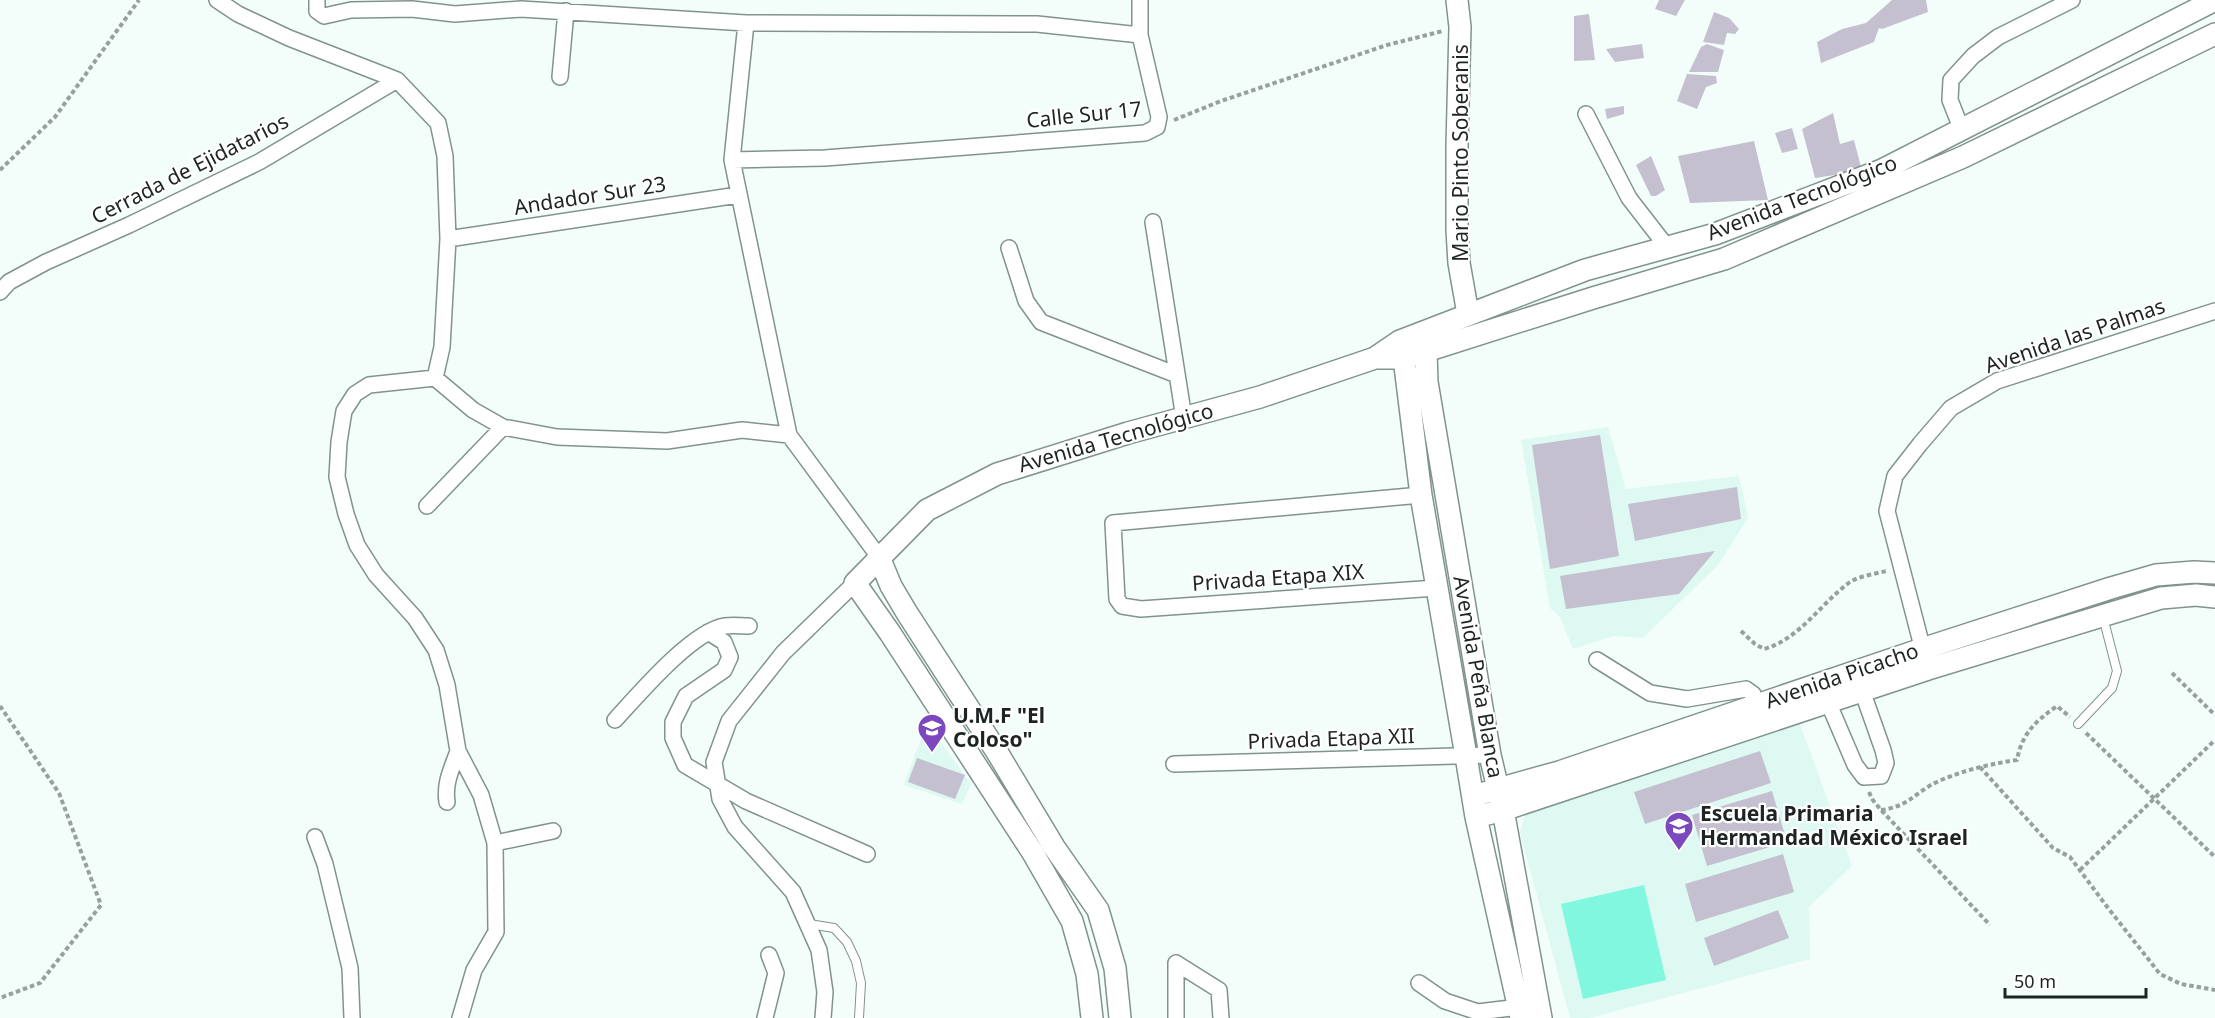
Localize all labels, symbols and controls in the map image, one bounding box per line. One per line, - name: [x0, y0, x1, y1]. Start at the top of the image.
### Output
- street label: Mario Pinto Soberanis: [1446, 44, 1474, 262]
- street label: Calle Sur 17: [1025, 94, 1143, 134]
- street label: Cerrada de Ejidatarios: [86, 106, 293, 230]
- street label: Avenida Tecnológico: [1703, 148, 1901, 246]
- street label: Andador Sur 23: [512, 169, 668, 221]
- street label: Avenida las Palmas: [1981, 291, 2168, 379]
- street label: Avenida Tecnológico: [1015, 396, 1216, 478]
- street label: Privada Etapa XIX: [1191, 557, 1366, 597]
- street label: Avenida Peña Blanca: [1447, 573, 1511, 780]
- street label: Avenida Picacho: [1761, 636, 1922, 714]
- place label: U.M.F "El Coloso": [953, 701, 1045, 753]
- school or university icon: U.M.F "El Coloso": [916, 712, 948, 754]
- street label: Privada Etapa XII: [1247, 721, 1415, 755]
- place label: Escuela Primaria Hermandad México Israel: [1700, 799, 1968, 851]
- school or university icon: Escuela Primaria Hermandad México Israel: [1663, 810, 1695, 852]
- scale bar: [2005, 961, 2146, 999]
- text: 50 m: [2014, 969, 2056, 993]

